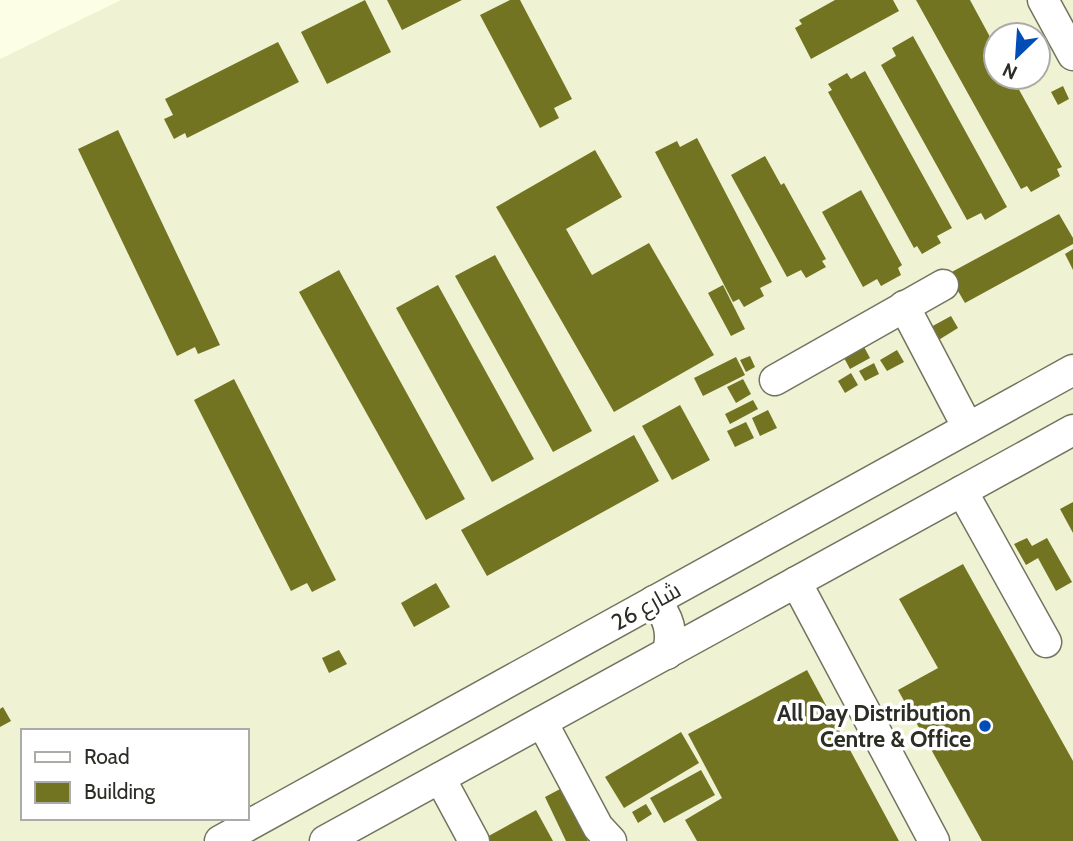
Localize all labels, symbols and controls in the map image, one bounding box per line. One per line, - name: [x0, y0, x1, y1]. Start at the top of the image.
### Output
- north arrow: [982, 21, 1052, 91]
- text: N: [999, 58, 1021, 84]
- street label: شارع 26: [606, 576, 686, 638]
- place label: All Day Distribution Centre & Office: [777, 699, 971, 753]
- marker: All Day Distribution Centre & Office: [977, 718, 993, 734]
- legend: [21, 729, 248, 820]
- text: Road: [84, 744, 130, 769]
- text: Building: [84, 779, 156, 804]

